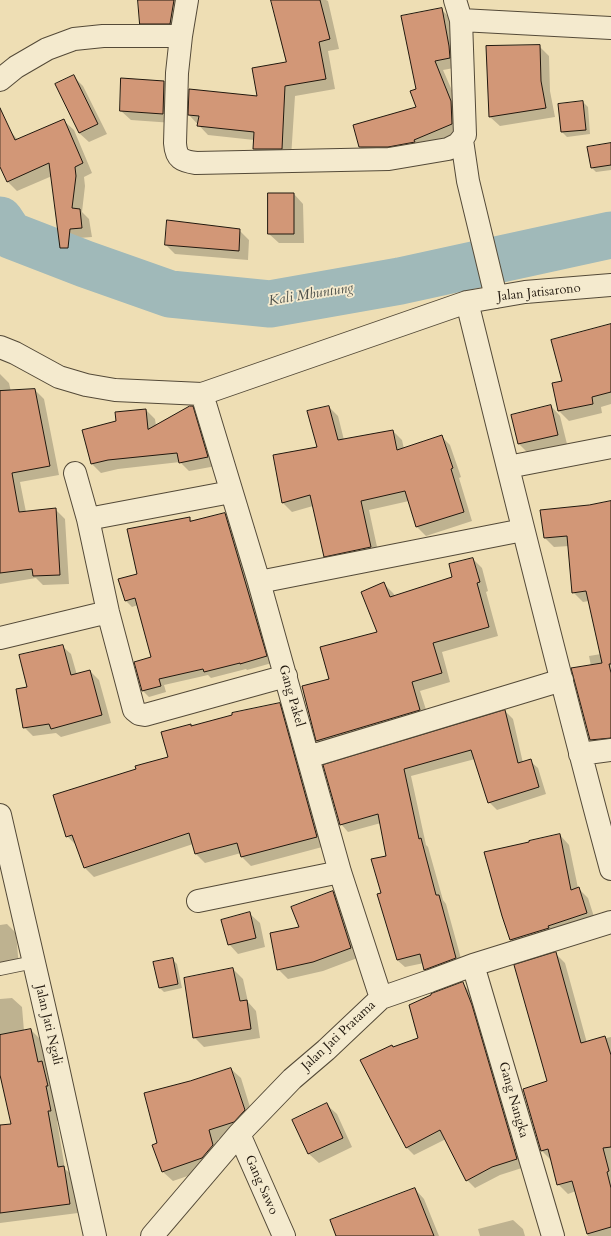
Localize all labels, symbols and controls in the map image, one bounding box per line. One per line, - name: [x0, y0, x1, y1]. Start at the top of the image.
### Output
- water label: Kali Mbuntung: [267, 280, 355, 310]
- street label: Jalan Jatisarono: [497, 281, 581, 305]
- street label: Gang Pakel: [275, 663, 307, 729]
- street label: Jalan Jati Ngali: [31, 983, 65, 1067]
- street label: Jalan Jati Pratama: [299, 998, 379, 1074]
- street label: Gang Nangka: [495, 1060, 531, 1140]
- street label: Gang Sawo: [241, 1153, 281, 1217]

